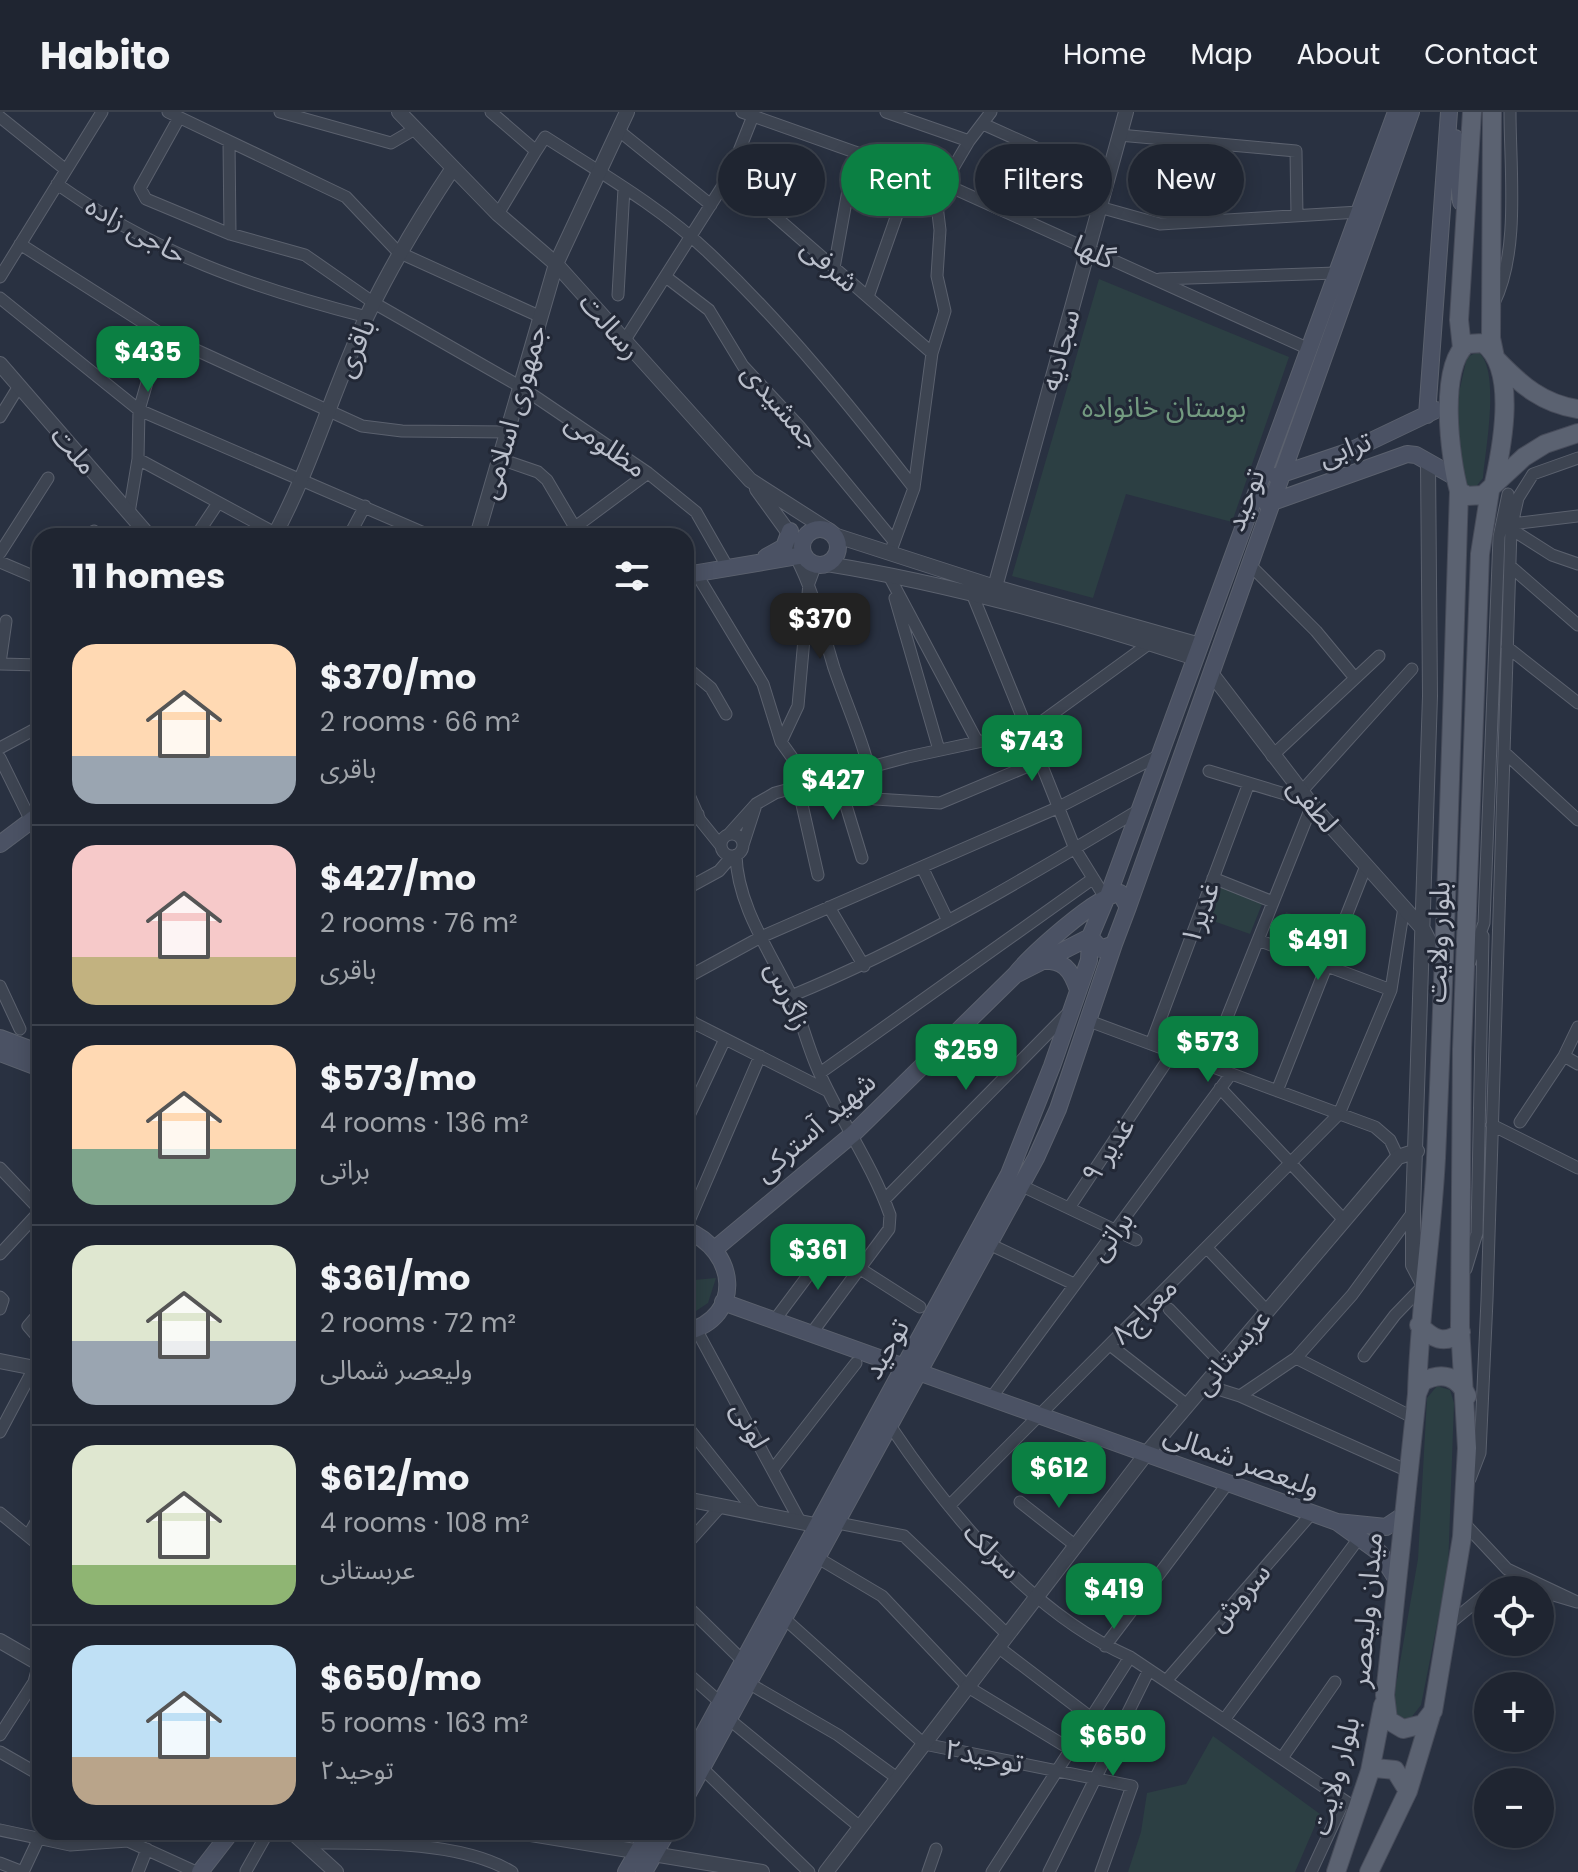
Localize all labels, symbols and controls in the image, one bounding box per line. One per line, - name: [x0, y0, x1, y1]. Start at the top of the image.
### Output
- text: Habito: [40, 29, 170, 82]
- text: Home: [1063, 35, 1146, 74]
- text: Map: [1190, 35, 1252, 74]
- text: About: [1296, 35, 1380, 74]
- text: Contact: [1424, 35, 1538, 74]
- chip: Buy: [718, 144, 825, 216]
- chip: Rent: [841, 144, 959, 216]
- chip: Filters: [975, 144, 1112, 216]
- chip: New: [1128, 144, 1244, 216]
- street label: حاجی زاده: [78, 186, 194, 274]
- street label: گلها: [1067, 226, 1122, 279]
- street label: شرفی: [793, 229, 867, 301]
- street label: رسالت: [570, 284, 650, 368]
- street label: سجادیه: [1030, 305, 1090, 395]
- street label: باقری: [325, 312, 385, 384]
- street label: جمهوری اسلامی: [469, 320, 557, 504]
- pin: $435: [101, 326, 195, 394]
- text: $435: [114, 334, 182, 370]
- street label: جمشیدی: [732, 354, 830, 458]
- park label: بوستان خانواده: [1082, 388, 1246, 427]
- street label: مظلومی: [557, 403, 655, 487]
- street label: ملت: [42, 417, 106, 483]
- street label: ترابی: [1313, 422, 1377, 476]
- street label: توحید: [1215, 463, 1275, 537]
- text: 11 homes: [72, 552, 225, 600]
- icon: filters: [610, 554, 654, 598]
- pin: $370: [773, 593, 867, 661]
- text: $370: [788, 601, 852, 637]
- text: $370/mo: [320, 653, 476, 701]
- icon: home: [136, 676, 232, 772]
- text: 2 rooms · 66 m²: [320, 704, 520, 740]
- pin: $743: [985, 715, 1079, 783]
- text: $743: [1000, 723, 1064, 759]
- text: باقری: [320, 751, 376, 787]
- pin: $427: [786, 754, 880, 822]
- text: $427: [801, 762, 865, 798]
- street label: لطفی: [1278, 769, 1348, 841]
- text: $427/mo: [320, 854, 476, 902]
- street label: غدیر۱: [1171, 876, 1229, 950]
- icon: home: [136, 877, 232, 973]
- street label: بلوار ولایت: [1416, 881, 1460, 1003]
- text: 2 rooms · 76 m²: [320, 905, 518, 941]
- pin: $491: [1271, 914, 1365, 982]
- text: $491: [1288, 922, 1348, 958]
- text: باقری: [320, 952, 376, 988]
- street label: زاگرس: [756, 955, 820, 1037]
- pin: $573: [1161, 1016, 1255, 1084]
- pin: $259: [919, 1024, 1013, 1092]
- text: $573: [1176, 1024, 1240, 1060]
- text: $259: [934, 1032, 998, 1068]
- text: $573/mo: [320, 1054, 476, 1102]
- street label: شهید آسترکی: [746, 1063, 884, 1191]
- icon: home: [136, 1077, 232, 1173]
- text: 4 rooms · 136 m²: [320, 1105, 528, 1141]
- street label: غدیر ۹: [1072, 1109, 1144, 1191]
- text: براتی: [320, 1152, 370, 1188]
- street label: براتی: [1079, 1203, 1143, 1269]
- pin: $361: [771, 1224, 865, 1292]
- text: $361: [788, 1232, 848, 1268]
- text: $361/mo: [320, 1254, 470, 1302]
- street label: معراج۸: [1102, 1269, 1187, 1354]
- icon: home: [136, 1277, 232, 1373]
- street label: عربستانی: [1184, 1300, 1280, 1404]
- text: 2 rooms · 72 m²: [320, 1305, 516, 1341]
- street label: توحید: [853, 1312, 919, 1386]
- text: ولیعصر شمالی: [320, 1352, 472, 1388]
- street label: لونی: [721, 1394, 779, 1456]
- street label: ولیعصر شمالی: [1158, 1415, 1326, 1507]
- pin: $612: [1012, 1442, 1106, 1510]
- text: $612: [1030, 1450, 1088, 1486]
- text: $612/mo: [320, 1454, 469, 1502]
- icon: home: [136, 1477, 232, 1573]
- text: 4 rooms · 108 m²: [320, 1505, 529, 1541]
- street label: سرلک: [955, 1514, 1029, 1588]
- street label: میدان ولیعصر: [1340, 1531, 1392, 1690]
- text: عربستانی: [320, 1552, 415, 1588]
- street label: سروش: [1198, 1554, 1280, 1640]
- pin: $419: [1067, 1563, 1161, 1631]
- text: $419: [1084, 1571, 1144, 1607]
- map controls: [1474, 1576, 1554, 1848]
- button: locate: [1474, 1576, 1554, 1656]
- text: $650/mo: [320, 1654, 481, 1702]
- button: +: [1474, 1672, 1554, 1752]
- icon: home: [136, 1677, 232, 1773]
- text: 5 rooms · 163 m²: [320, 1705, 528, 1741]
- pin: $650: [1066, 1710, 1160, 1778]
- street label: بلوار ولایت: [1300, 1712, 1370, 1840]
- text: $650: [1079, 1718, 1147, 1754]
- street label: توحید۲: [941, 1729, 1027, 1783]
- text: توحید۲: [320, 1752, 394, 1788]
- button: −: [1474, 1768, 1554, 1848]

